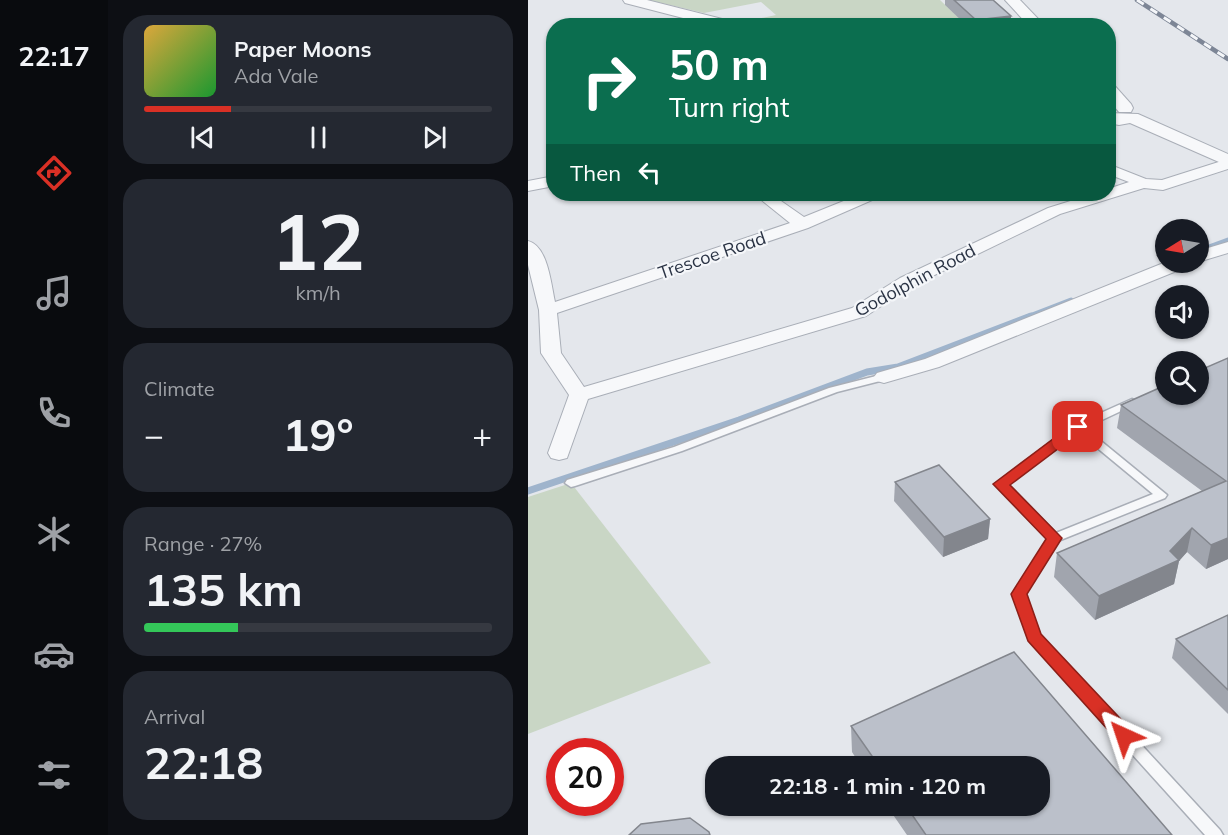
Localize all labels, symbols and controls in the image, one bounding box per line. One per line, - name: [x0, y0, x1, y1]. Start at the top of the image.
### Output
- text: Paper Moons: [234, 35, 372, 63]
- text: 50 m: [669, 38, 769, 91]
- text: 22:17: [18, 39, 90, 73]
- icon: right: [570, 42, 648, 120]
- text: Ada Vale: [234, 63, 318, 88]
- text: Turn right: [669, 90, 789, 124]
- icon: previous: [186, 121, 219, 154]
- icon: pause: [302, 121, 335, 154]
- icon: next: [418, 121, 451, 154]
- icon: directions: [33, 152, 75, 194]
- icon: left: [633, 156, 666, 189]
- text: Then: [570, 159, 621, 187]
- text: 12: [271, 192, 365, 290]
- north arrow: [1155, 219, 1209, 273]
- map controls: [1155, 219, 1209, 405]
- street label: Trescoe Road: [655, 226, 769, 284]
- street label: Godolphin Road: [851, 238, 979, 322]
- icon: music: [33, 272, 75, 314]
- text: km/h: [295, 280, 341, 305]
- button: sound: [1155, 285, 1209, 339]
- button: search: [1155, 351, 1209, 405]
- text: Climate: [144, 376, 215, 401]
- icon: phone: [33, 392, 75, 434]
- pin: [1052, 401, 1103, 452]
- text: 19°: [282, 406, 354, 462]
- icon: arrive: [1061, 410, 1094, 443]
- text: −: [144, 414, 164, 455]
- text: +: [472, 414, 492, 455]
- icon: climate: [33, 513, 75, 555]
- text: Range · 27%: [144, 531, 262, 556]
- text: 135 km: [144, 561, 303, 617]
- icon: car: [33, 633, 75, 675]
- text: Arrival: [144, 704, 205, 729]
- position arrow: [1092, 704, 1156, 768]
- text: 22:18: [144, 734, 263, 790]
- speed limit sign: 20: [546, 738, 624, 816]
- icon: filters: [33, 754, 75, 796]
- text: 22:18 · 1 min · 120 m: [769, 772, 986, 800]

